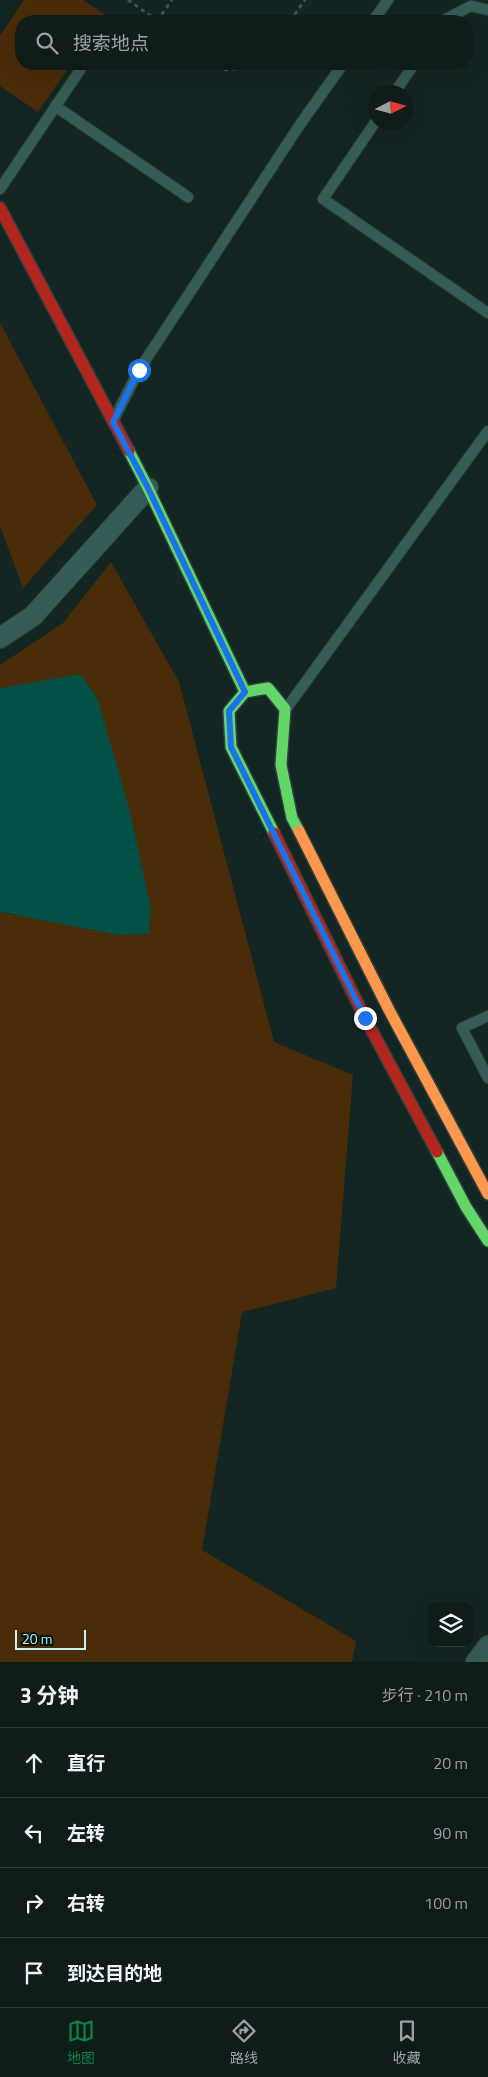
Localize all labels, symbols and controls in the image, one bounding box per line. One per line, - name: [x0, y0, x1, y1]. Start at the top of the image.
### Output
- search box: [15, 15, 473, 70]
- text: 搜索地点: [73, 28, 149, 57]
- icon: search: [33, 29, 61, 57]
- north arrow: [368, 85, 413, 130]
- route start: [128, 359, 151, 382]
- route end: [354, 1007, 377, 1030]
- map controls: [428, 1602, 473, 1647]
- button: layers: [428, 1602, 473, 1647]
- scale bar: [15, 1627, 86, 1650]
- text: 20 m: [22, 1628, 52, 1649]
- text: 3 分钟: [20, 1679, 78, 1711]
- text: 步行 · 210 m: [382, 1683, 468, 1707]
- text: 直行: [67, 1748, 105, 1777]
- icon: ahead: [20, 1749, 48, 1777]
- text: 20 m: [433, 1751, 468, 1775]
- text: 左转: [67, 1818, 105, 1847]
- icon: left: [20, 1819, 48, 1847]
- text: 90 m: [433, 1821, 468, 1845]
- text: 右转: [67, 1888, 105, 1917]
- icon: right: [20, 1889, 48, 1917]
- text: 100 m: [424, 1891, 468, 1915]
- text: 到达目的地: [67, 1958, 162, 1987]
- icon: arrive: [20, 1959, 48, 1987]
- tab: 地图: [67, 2017, 95, 2068]
- tab: 路线: [230, 2017, 258, 2068]
- tab: 收藏: [393, 2017, 421, 2068]

